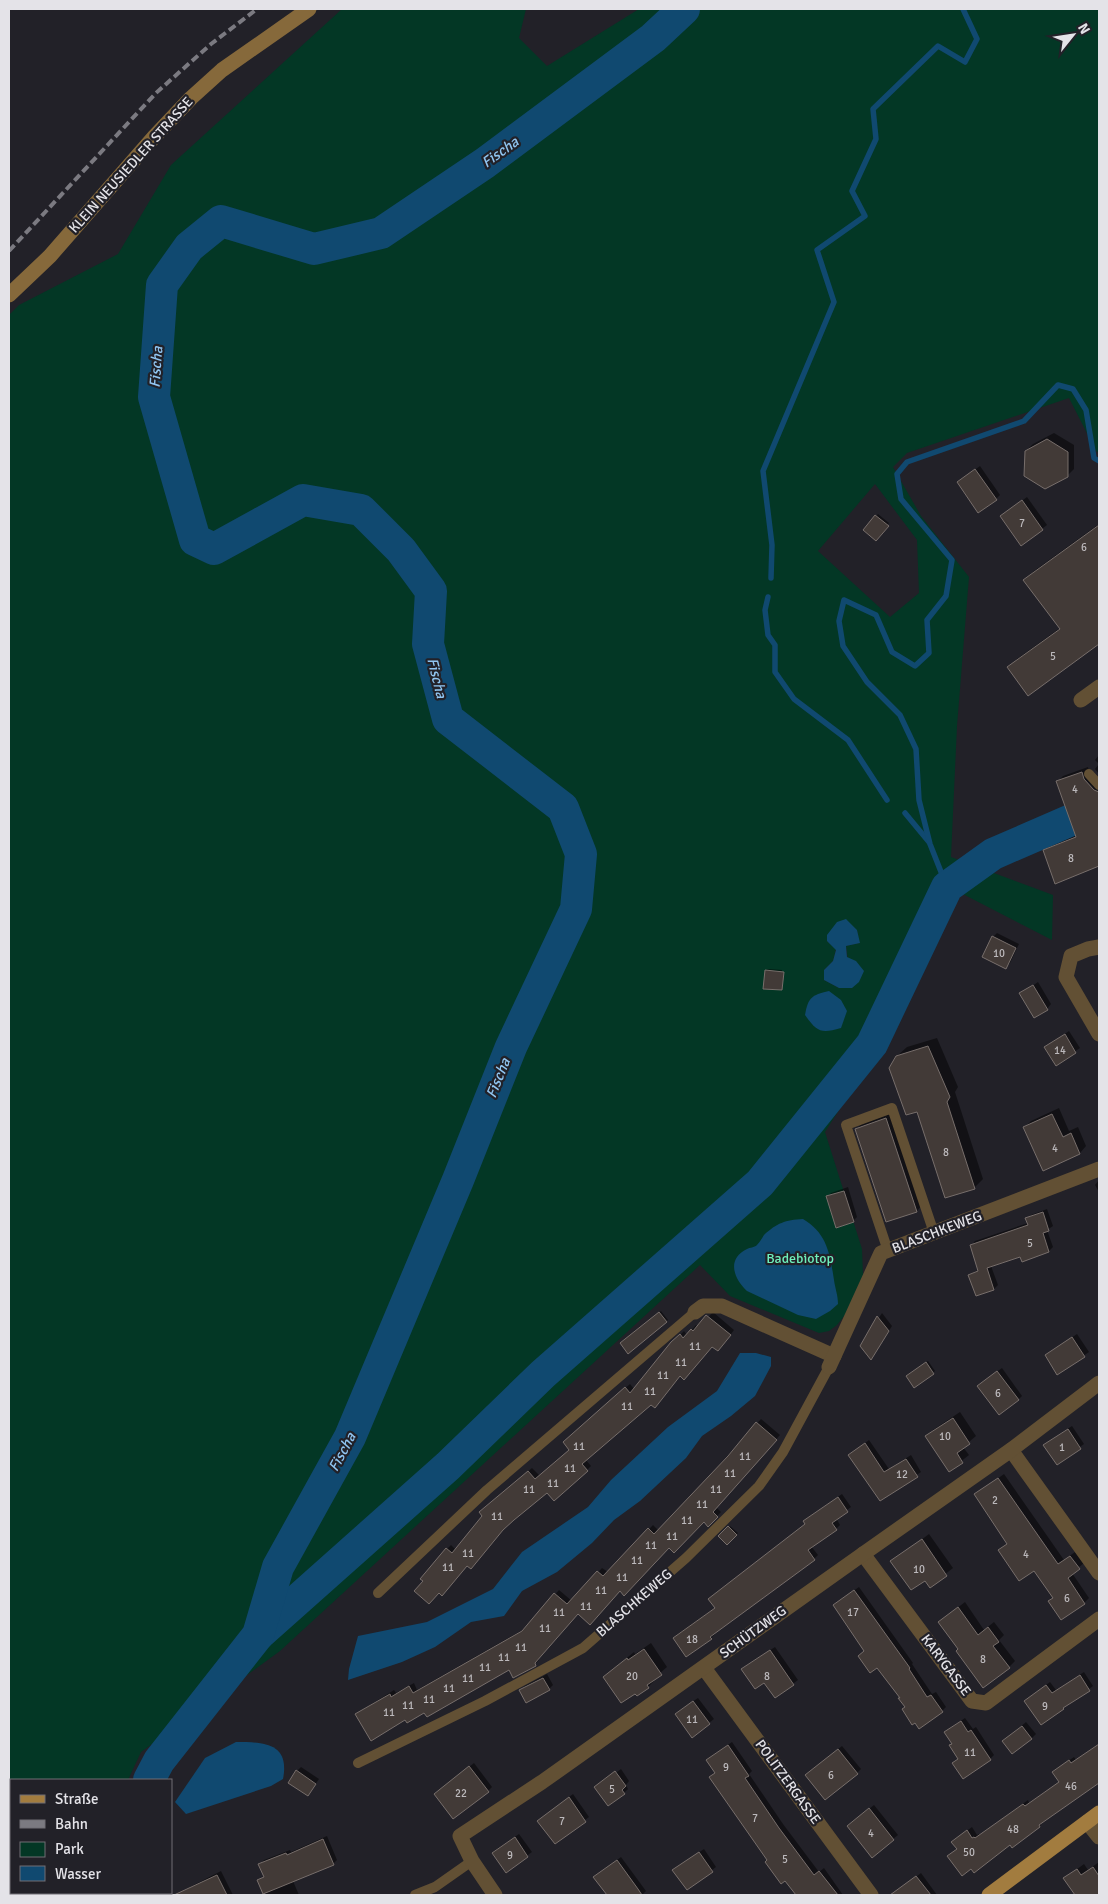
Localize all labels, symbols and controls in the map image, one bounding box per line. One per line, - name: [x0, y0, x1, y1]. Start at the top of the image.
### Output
- north arrow: [1048, 10, 1098, 60]
- text: N: [1074, 20, 1094, 37]
- street label: KLEIN NEUSIEDLER STRASSE: [65, 93, 197, 237]
- water label: Fischa: [478, 132, 522, 171]
- water label: Fischa: [146, 345, 166, 388]
- house number: 7: [1019, 517, 1025, 530]
- house number: 6: [1081, 541, 1087, 554]
- house number: 5: [1050, 650, 1056, 663]
- water label: Fischa: [423, 656, 451, 701]
- house number: 4: [1072, 783, 1078, 796]
- house number: 8: [1068, 852, 1074, 865]
- house number: 10: [993, 947, 1005, 960]
- house number: 14: [1054, 1044, 1066, 1057]
- water label: Fischa: [482, 1055, 514, 1101]
- house number: 4: [1052, 1142, 1058, 1155]
- house number: 8: [943, 1146, 949, 1159]
- street label: BLASCHKEWEG: [890, 1207, 984, 1257]
- house number: 5: [1027, 1237, 1033, 1250]
- park label: Badebiotop: [766, 1250, 834, 1267]
- house number: 11: [689, 1340, 701, 1353]
- house number: 11: [675, 1356, 687, 1369]
- house number: 11: [657, 1369, 669, 1382]
- house number: 11: [644, 1385, 656, 1398]
- house number: 6: [995, 1387, 1001, 1400]
- house number: 11: [621, 1400, 633, 1413]
- water label: Fischa: [324, 1429, 360, 1474]
- house number: 10: [939, 1430, 951, 1443]
- house number: 11: [573, 1440, 585, 1453]
- house number: 1: [1059, 1441, 1065, 1454]
- house number: 11: [739, 1450, 751, 1463]
- house number: 11: [564, 1462, 576, 1475]
- house number: 11: [724, 1467, 736, 1480]
- house number: 12: [896, 1468, 908, 1481]
- house number: 11: [547, 1477, 559, 1490]
- house number: 11: [523, 1483, 535, 1496]
- house number: 11: [710, 1483, 722, 1496]
- house number: 2: [992, 1494, 998, 1507]
- house number: 11: [696, 1498, 708, 1511]
- house number: 11: [491, 1510, 503, 1523]
- house number: 11: [681, 1514, 693, 1527]
- house number: 11: [666, 1530, 678, 1543]
- house number: 11: [645, 1539, 657, 1552]
- house number: 11: [462, 1547, 474, 1560]
- house number: 4: [1023, 1548, 1029, 1561]
- house number: 11: [631, 1554, 643, 1567]
- house number: 11: [442, 1561, 454, 1574]
- house number: 10: [913, 1563, 925, 1576]
- street label: BLASCHKEWEG: [593, 1565, 675, 1641]
- house number: 11: [616, 1571, 628, 1584]
- house number: 11: [595, 1584, 607, 1597]
- house number: 6: [1064, 1592, 1070, 1605]
- house number: 11: [580, 1600, 592, 1613]
- street label: SCHÜTZWEG: [716, 1602, 790, 1662]
- house number: 11: [553, 1606, 565, 1619]
- house number: 17: [847, 1606, 859, 1619]
- house number: 11: [539, 1622, 551, 1635]
- street label: KARYGASSE: [917, 1631, 975, 1699]
- house number: 18: [686, 1633, 698, 1646]
- house number: 11: [515, 1641, 527, 1654]
- house number: 11: [498, 1651, 510, 1664]
- house number: 8: [980, 1653, 986, 1666]
- house number: 11: [479, 1661, 491, 1674]
- house number: 20: [626, 1670, 638, 1683]
- house number: 8: [764, 1670, 770, 1683]
- house number: 11: [462, 1672, 474, 1685]
- house number: 11: [443, 1682, 455, 1695]
- house number: 11: [423, 1693, 435, 1706]
- house number: 11: [402, 1699, 414, 1712]
- house number: 9: [1042, 1700, 1048, 1713]
- house number: 11: [383, 1706, 395, 1719]
- house number: 11: [686, 1713, 698, 1726]
- street label: POLITZERGASSE: [752, 1736, 824, 1828]
- house number: 11: [964, 1746, 976, 1759]
- house number: 9: [723, 1761, 729, 1774]
- house number: 6: [828, 1769, 834, 1782]
- legend: [10, 1779, 172, 1894]
- house number: 46: [1065, 1780, 1077, 1793]
- house number: 5: [609, 1783, 615, 1796]
- house number: 22: [455, 1787, 467, 1800]
- text: Straße: [55, 1790, 99, 1808]
- house number: 7: [752, 1812, 758, 1825]
- text: Bahn: [55, 1815, 88, 1833]
- house number: 7: [559, 1815, 565, 1828]
- house number: 48: [1007, 1823, 1019, 1836]
- house number: 4: [868, 1827, 874, 1840]
- text: Park: [55, 1840, 84, 1858]
- house number: 50: [963, 1846, 975, 1859]
- house number: 9: [507, 1849, 513, 1862]
- house number: 5: [782, 1853, 788, 1866]
- text: Wasser: [55, 1865, 101, 1883]

